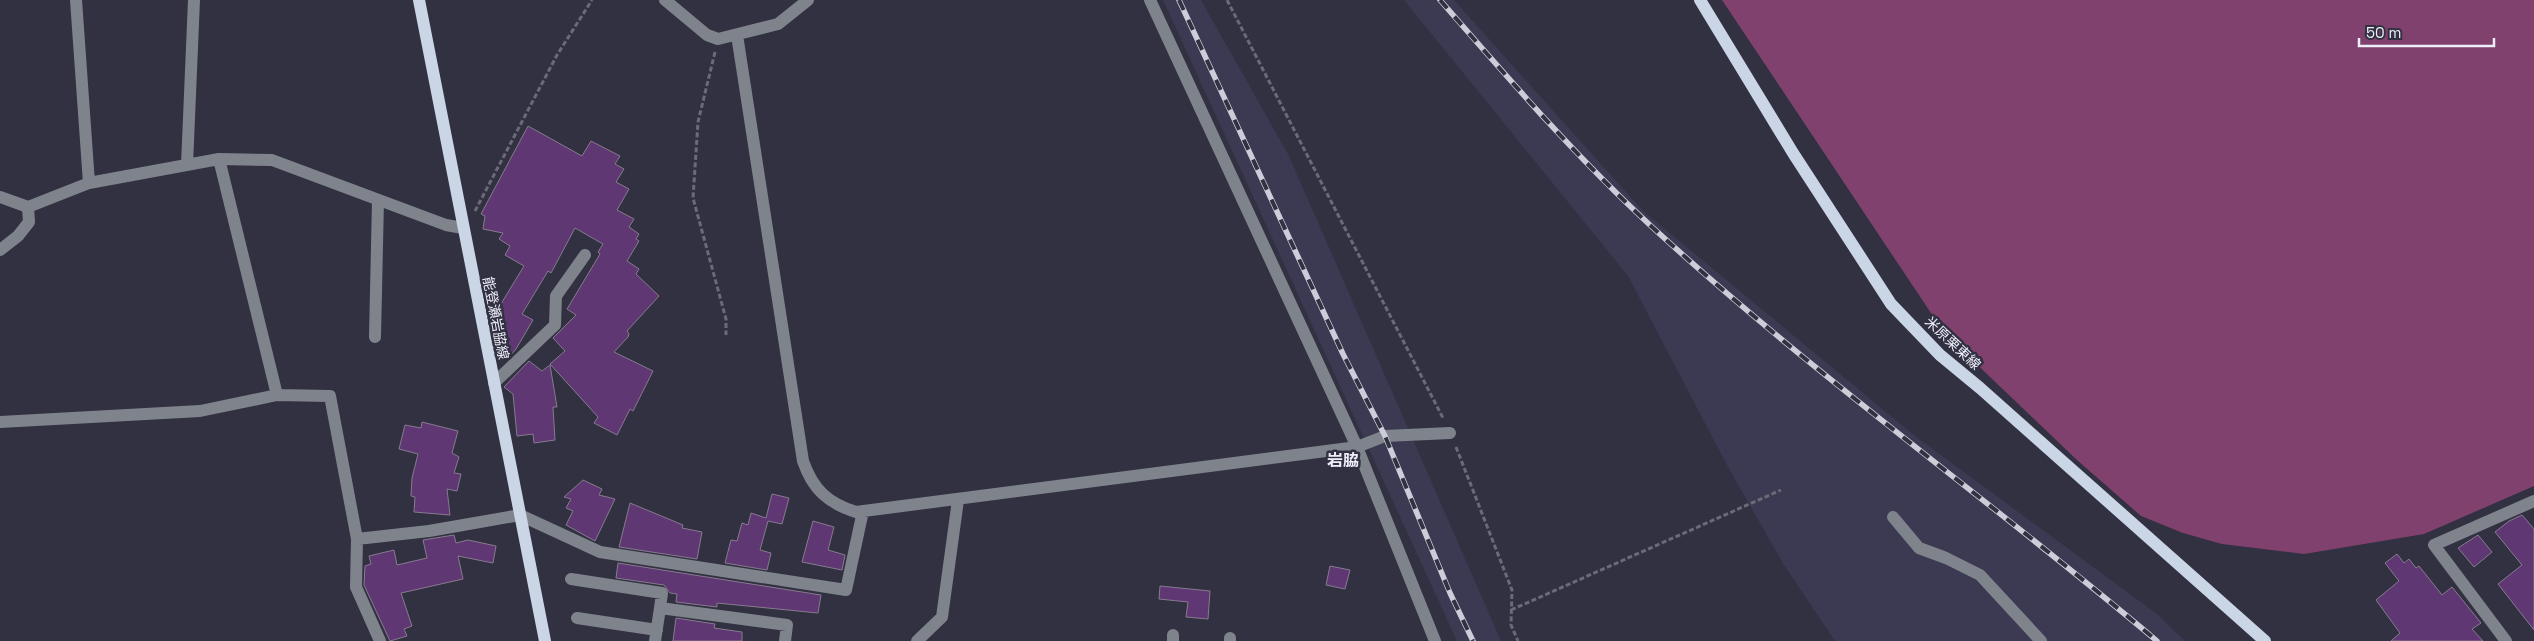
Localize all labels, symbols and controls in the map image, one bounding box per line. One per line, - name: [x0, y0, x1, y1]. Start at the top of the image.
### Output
- scale bar: [2359, 15, 2494, 47]
- text: 50 m: [2366, 23, 2401, 42]
- street label: 能登瀬岩脇線: [479, 275, 513, 361]
- street label: 米原栗東線: [1921, 313, 1985, 373]
- district label: 岩脇: [1327, 450, 1359, 471]

